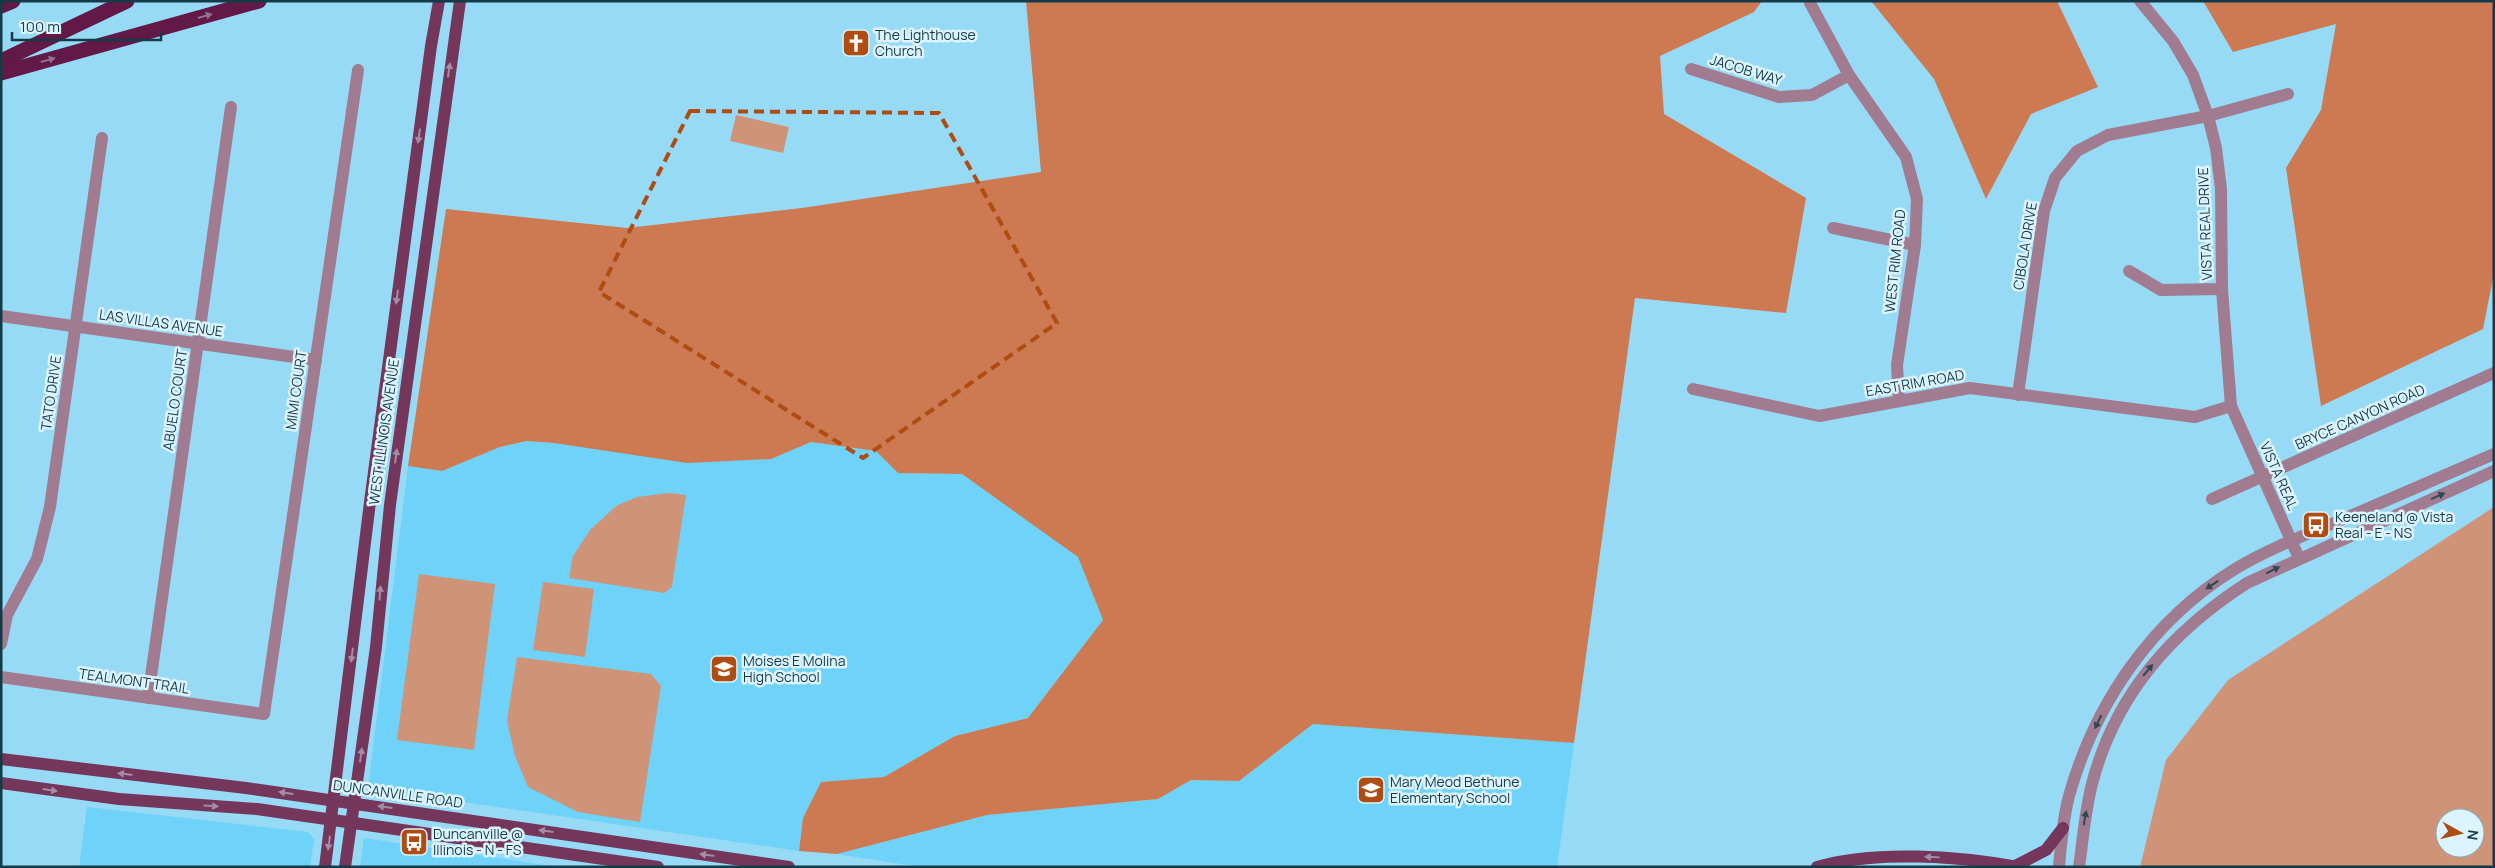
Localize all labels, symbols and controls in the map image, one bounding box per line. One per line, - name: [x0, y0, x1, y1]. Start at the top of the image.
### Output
- scale bar: [12, 10, 161, 42]
- one-way arrow: [197, 12, 212, 20]
- text: 100 m: [20, 16, 60, 37]
- place label: The Lighthouse Church: [875, 25, 976, 60]
- church icon: The Lighthouse Church: [841, 28, 871, 58]
- street label: JACOB WAY: [1708, 50, 1785, 90]
- one-way arrow: [41, 56, 56, 64]
- one-way arrow: [446, 61, 454, 77]
- one-way arrow: [415, 128, 423, 144]
- street label: VISTA REAL DRIVE: [2193, 167, 2216, 281]
- street label: CIBOLA DRIVE: [2008, 201, 2041, 291]
- street label: WEST RIM ROAD: [1880, 208, 1909, 314]
- one-way arrow: [393, 289, 401, 305]
- street label: LAS VILLAS AVENUE: [98, 304, 224, 341]
- street label: ABUELO COURT: [158, 347, 191, 452]
- street label: MIMI COURT: [281, 348, 311, 431]
- street label: TATO DRIVE: [36, 354, 65, 432]
- street label: WEST ILLINOIS AVENUE: [364, 358, 403, 506]
- street label: EAST RIM ROAD: [1864, 365, 1966, 401]
- street label: BRYCE CANYON ROAD: [2292, 379, 2428, 454]
- street label: VISTA REAL: [2256, 439, 2303, 513]
- one-way arrow: [392, 448, 400, 464]
- one-way arrow: [2431, 492, 2445, 500]
- place label: Keeneland @ Vista Real - E - NS: [2335, 507, 2453, 542]
- bus stop icon: Keeneland @ Vista Real - E - NS: [2301, 510, 2331, 540]
- one-way arrow: [2266, 566, 2281, 574]
- one-way arrow: [2205, 580, 2218, 590]
- one-way arrow: [376, 585, 384, 601]
- one-way arrow: [348, 647, 356, 663]
- place label: Moises E Molina High School: [743, 651, 845, 686]
- school or university icon: Moises E Molina High School: [709, 654, 739, 684]
- street label: TEALMONT TRAIL: [78, 663, 190, 698]
- one-way arrow: [2142, 664, 2153, 677]
- one-way arrow: [2094, 715, 2102, 729]
- one-way arrow: [357, 746, 365, 762]
- one-way arrow: [117, 770, 133, 778]
- place label: Mary Meod Bethune Elementary School: [1390, 772, 1519, 807]
- street label: DUNCANVILLE ROAD: [332, 775, 464, 812]
- school or university icon: Mary Meod Bethune Elementary School: [1356, 775, 1386, 805]
- one-way arrow: [42, 786, 58, 794]
- one-way arrow: [278, 789, 294, 797]
- one-way arrow: [203, 802, 219, 810]
- one-way arrow: [377, 803, 393, 811]
- north arrow: [2435, 808, 2485, 858]
- one-way arrow: [2082, 810, 2090, 826]
- place label: Duncanville @ Illinois - N - FS: [433, 824, 523, 859]
- bus stop icon: Duncanville @ Illinois - N - FS: [399, 827, 429, 857]
- one-way arrow: [537, 827, 553, 835]
- text: N: [2463, 829, 2483, 841]
- one-way arrow: [324, 836, 332, 852]
- one-way arrow: [698, 850, 714, 858]
- one-way arrow: [1923, 853, 1939, 861]

